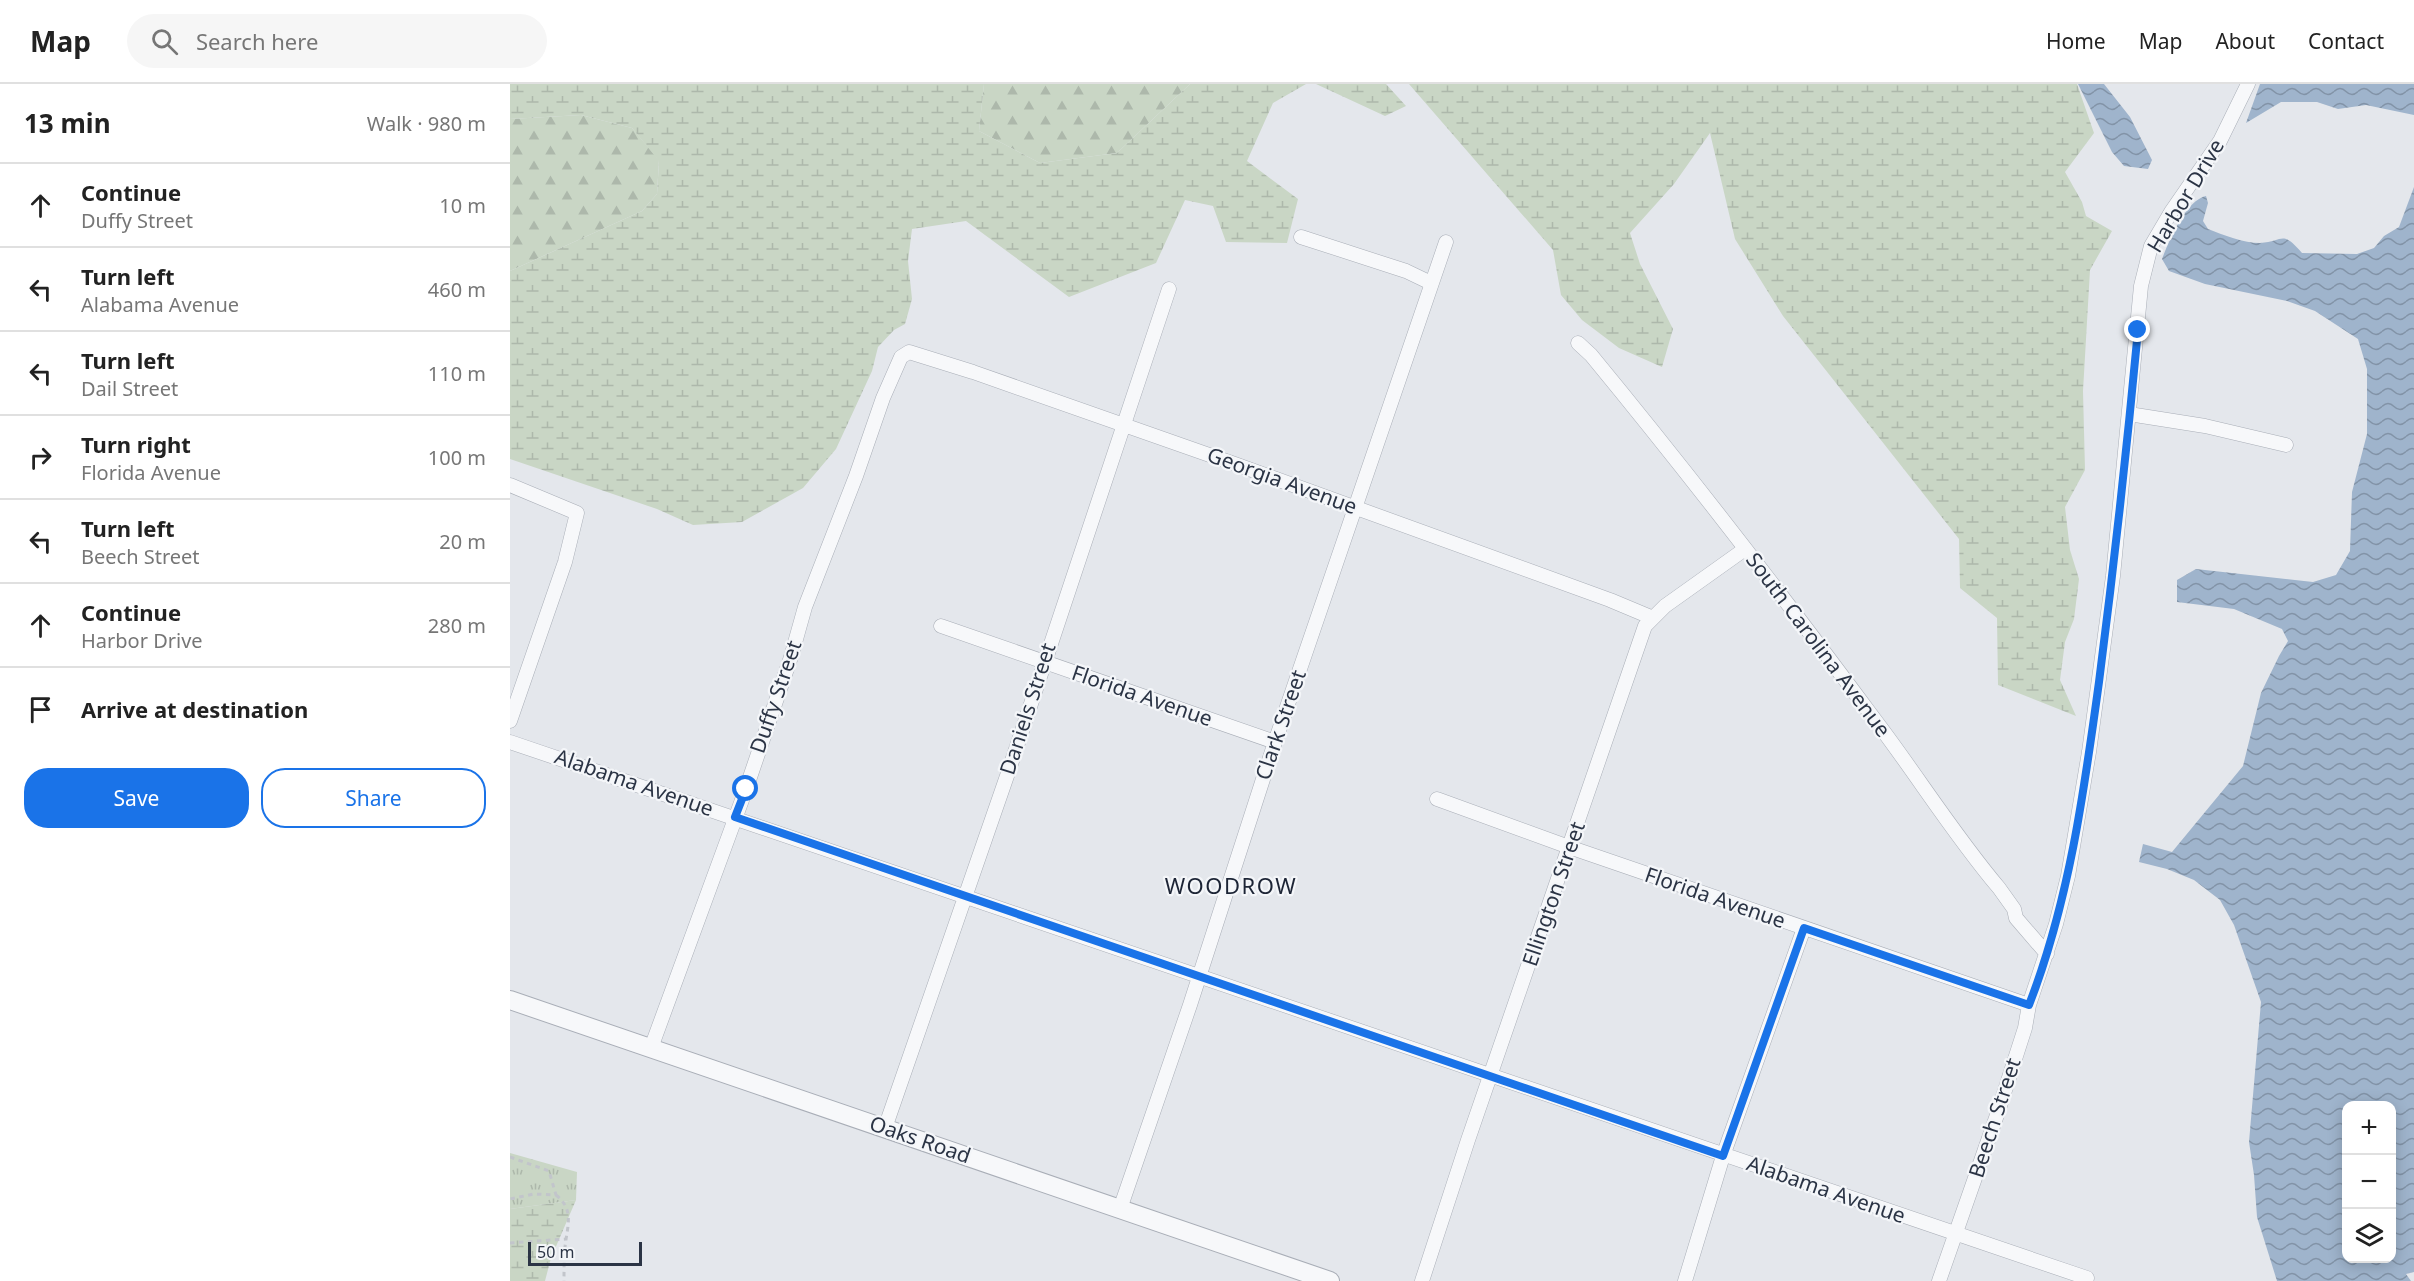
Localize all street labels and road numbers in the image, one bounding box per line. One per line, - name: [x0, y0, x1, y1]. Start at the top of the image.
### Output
- street label: Harbor Drive: [2140, 134, 2230, 257]
- street label: Georgia Avenue: [1204, 440, 1361, 520]
- street label: South Carolina Avenue: [1740, 547, 1897, 742]
- street label: Duffy Street: [743, 636, 808, 757]
- street label: Daniels Street: [993, 639, 1062, 778]
- street label: Florida Avenue: [1068, 658, 1216, 732]
- street label: Clark Street: [1248, 666, 1312, 783]
- street label: Alabama Avenue: [551, 742, 717, 822]
- street label: Ellington Street: [1515, 817, 1591, 970]
- street label: Florida Avenue: [1641, 860, 1789, 934]
- street label: Beech Street: [1961, 1054, 2027, 1181]
- street label: Oaks Road: [866, 1109, 975, 1169]
- street label: Alabama Avenue: [1743, 1149, 1909, 1229]

